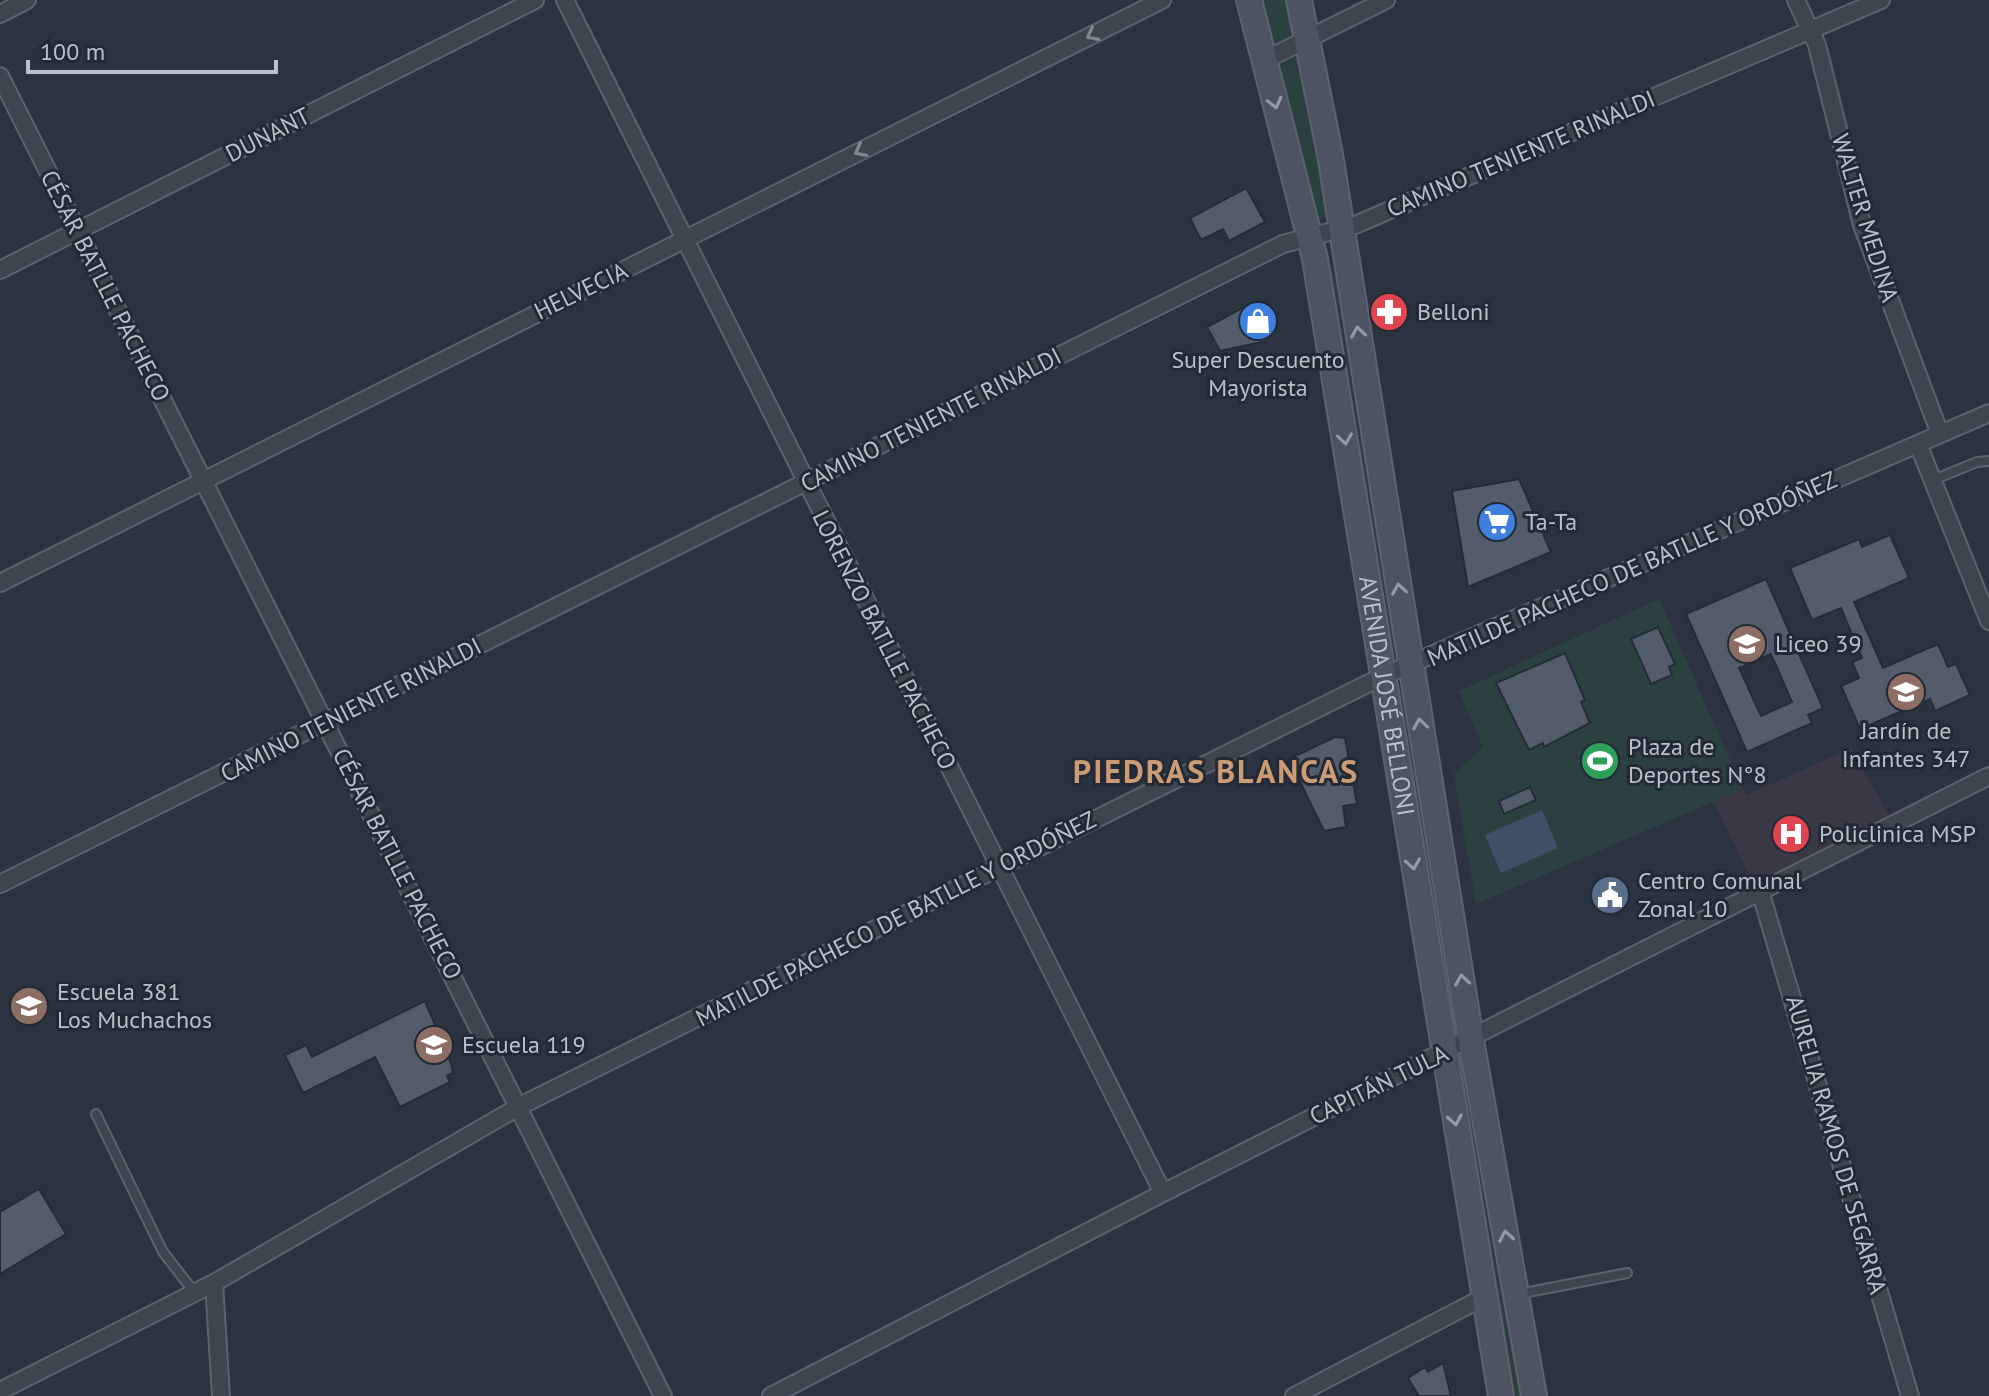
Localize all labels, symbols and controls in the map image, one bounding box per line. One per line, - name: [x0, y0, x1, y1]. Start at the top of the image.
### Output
- scale bar: [28, 24, 276, 74]
- one-way arrow: [1086, 25, 1101, 41]
- text: 100 m: [40, 36, 105, 67]
- street label: CAMINO TENIENTE RINALDI: [1382, 83, 1660, 224]
- one-way arrow: [1266, 95, 1283, 109]
- street label: DUNANT: [220, 100, 315, 169]
- street label: WALTER MEDINA: [1825, 130, 1906, 306]
- one-way arrow: [853, 142, 868, 157]
- street label: CÉSAR BATLLE PACHECO: [34, 165, 177, 407]
- street label: HELVECIA: [529, 255, 633, 326]
- pharmacy icon: Belloni: [1368, 291, 1410, 333]
- place label: Belloni: [1417, 296, 1490, 327]
- shop icon: Super Descuento Mayorista: [1237, 300, 1279, 342]
- one-way arrow: [1350, 325, 1367, 339]
- street label: CAMINO TENIENTE RINALDI: [795, 340, 1066, 499]
- place label: Super Descuento Mayorista: [1171, 344, 1345, 403]
- one-way arrow: [1335, 432, 1352, 446]
- street label: MATILDE PACHECO DE BATLLE Y ORDÓÑEZ: [1422, 464, 1841, 673]
- supermarket icon: Ta-Ta: [1476, 501, 1518, 543]
- street label: LORENZO BATLLE PACHECO: [805, 505, 963, 775]
- place label: Ta-Ta: [1525, 506, 1577, 537]
- street label: AVENIDA JOSÉ BELLONI: [1352, 574, 1422, 818]
- one-way arrow: [1391, 582, 1408, 596]
- school or university icon: Liceo 39: [1726, 623, 1768, 665]
- place label: Liceo 39: [1775, 628, 1861, 659]
- street label: CAMINO TENIENTE RINALDI: [215, 630, 486, 789]
- school or university icon: Jardín de Infantes 347: [1885, 671, 1927, 713]
- place label: Jardín de Infantes 347: [1842, 715, 1970, 774]
- one-way arrow: [1413, 717, 1430, 730]
- place label: Plaza de Deportes N°8: [1628, 731, 1767, 790]
- sports icon: Plaza de Deportes N°8: [1579, 740, 1621, 782]
- street label: CÉSAR BATLLE PACHECO: [326, 743, 469, 985]
- district label: PIEDRAS BLANCAS: [1073, 750, 1359, 792]
- street label: MATILDE PACHECO DE BATLLE Y ORDÓÑEZ: [690, 804, 1101, 1033]
- hospital icon: Policlinica MSP: [1770, 813, 1812, 855]
- place label: Policlinica MSP: [1819, 818, 1976, 849]
- one-way arrow: [1404, 857, 1421, 871]
- place label: Centro Comunal Zonal 10: [1638, 865, 1802, 924]
- public building icon: Centro Comunal Zonal 10: [1589, 874, 1631, 916]
- one-way arrow: [1454, 973, 1471, 987]
- place label: Escuela 381 Los Muchachos: [57, 976, 212, 1035]
- school or university icon: Escuela 381 Los Muchachos: [8, 985, 50, 1027]
- street label: AURELIA RAMOS DE SEGARRA: [1779, 992, 1894, 1298]
- school or university icon: Escuela 119: [413, 1024, 455, 1066]
- place label: Escuela 119: [462, 1029, 585, 1060]
- street label: CAPITÁN TULA: [1304, 1038, 1453, 1131]
- one-way arrow: [1446, 1114, 1463, 1127]
- one-way arrow: [1498, 1230, 1515, 1243]

